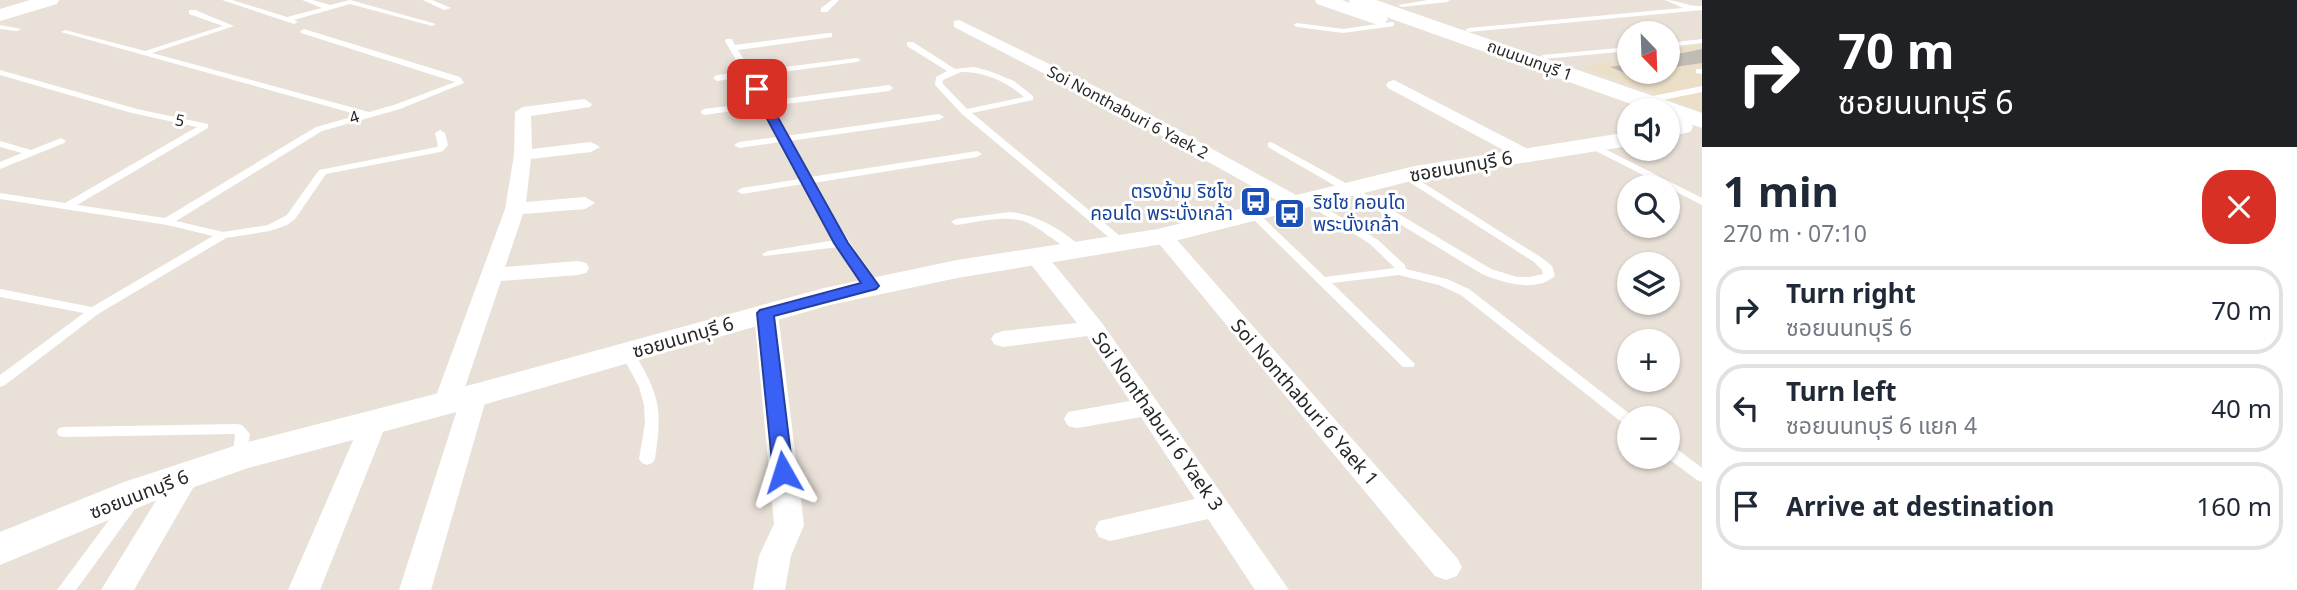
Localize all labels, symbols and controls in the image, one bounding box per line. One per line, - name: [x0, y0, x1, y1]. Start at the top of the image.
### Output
- text: 70 m: [1838, 17, 1955, 83]
- north arrow: [1617, 21, 1680, 84]
- map controls: [1617, 21, 1680, 469]
- icon: right: [1723, 28, 1814, 119]
- street label: ถนนนนทบุรี 1: [1484, 34, 1576, 86]
- pin: [727, 59, 787, 119]
- street label: Soi Nonthaburi 6 Yaek 2: [1044, 60, 1212, 164]
- icon: arrive: [738, 70, 776, 108]
- text: ซอยนนทบุรี 6: [1838, 80, 2013, 123]
- button: sound: [1617, 98, 1680, 161]
- street label: 4: [346, 105, 362, 129]
- street label: 5: [173, 108, 187, 132]
- street label: ซอยนนทบุรี 6: [1407, 144, 1515, 188]
- text: 1 min: [1723, 162, 1839, 219]
- button: close: [2202, 170, 2276, 244]
- button: search: [1617, 175, 1680, 238]
- place label: ตรงข้าม ริซโซ คอนโด พระนั่งเกล้า: [1090, 178, 1233, 226]
- bus stop icon: ตรงข้าม ริซโซ คอนโด พระนั่งเกล้า: [1239, 185, 1273, 219]
- place label: ริซโซ คอนโด พระนั่งเกล้า: [1313, 189, 1406, 237]
- bus stop icon: ริซโซ คอนโด พระนั่งเกล้า: [1273, 196, 1307, 230]
- text: 270 m · 07:10: [1723, 217, 1867, 249]
- button: layers: [1617, 252, 1680, 315]
- text: Turn right: [1786, 275, 1916, 311]
- icon: right: [1727, 291, 1765, 329]
- text: 70 m: [2211, 292, 2272, 328]
- street label: ซอยนนทบุรี 6: [629, 310, 737, 364]
- text: ซอยนนทบุรี 6: [1786, 311, 1912, 343]
- street label: Soi Nonthaburi 6 Yaek 1: [1225, 313, 1385, 491]
- street label: Soi Nonthaburi 6 Yaek 3: [1086, 326, 1230, 516]
- button: +: [1617, 329, 1680, 392]
- text: Turn left: [1786, 373, 1897, 409]
- icon: left: [1727, 389, 1765, 427]
- text: 40 m: [2211, 390, 2272, 426]
- button: −: [1617, 406, 1680, 469]
- text: ซอยนนทบุรี 6 แยก 4: [1786, 409, 1977, 441]
- position arrow: [746, 435, 820, 509]
- street label: ซอยนนทบุรี 6: [86, 463, 192, 525]
- icon: arrive: [1727, 487, 1765, 525]
- text: Arrive at destination: [1786, 488, 2055, 524]
- text: 160 m: [2196, 488, 2272, 524]

